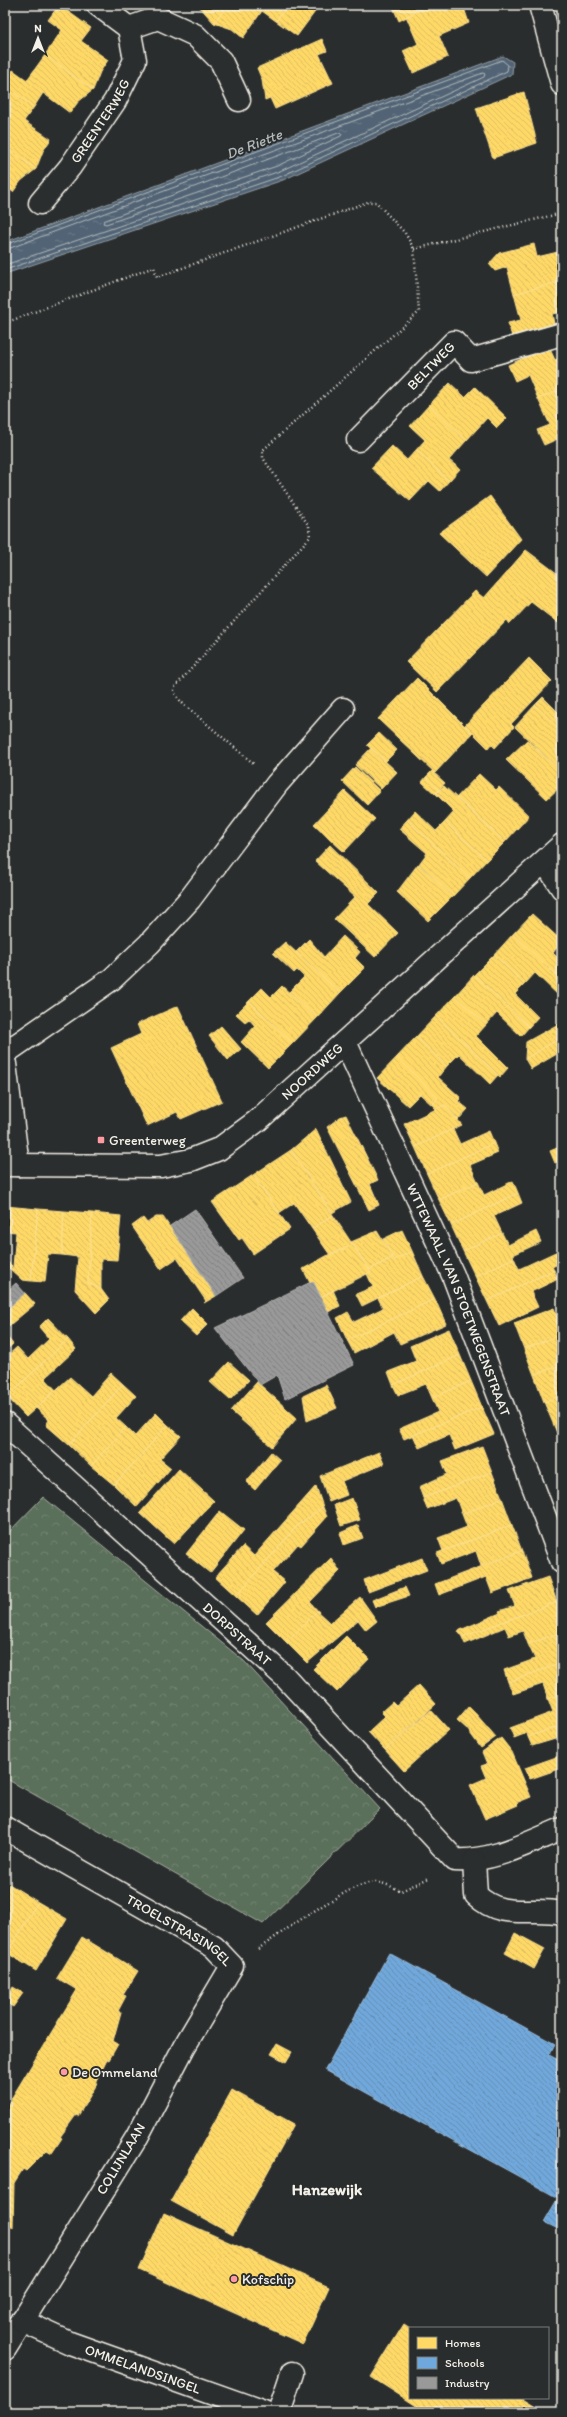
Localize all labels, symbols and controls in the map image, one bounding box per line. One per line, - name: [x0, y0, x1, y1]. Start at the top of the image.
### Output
- north arrow: [18, 18, 58, 58]
- text: N: [34, 22, 42, 35]
- street label: GREENTERWEG: [67, 76, 133, 166]
- water label: De Riette: [223, 125, 285, 163]
- street label: BELTWEG: [403, 338, 458, 394]
- street label: NOORDWEG: [278, 1039, 346, 1103]
- place label: Greenterweg: [109, 1132, 187, 1149]
- marker: Greenterweg: [96, 1135, 106, 1145]
- street label: WTTEWAALL VAN STOETWEGENSTRAAT: [403, 1181, 514, 1419]
- street label: DORPSTRAAT: [199, 1599, 275, 1669]
- street label: TROELSTRASINGEL: [123, 1890, 236, 1969]
- place label: De Ommeland: [72, 2064, 158, 2081]
- marker: De Ommeland: [59, 2067, 69, 2077]
- street label: COLIJNLAAN: [93, 2120, 149, 2198]
- district label: Hanzewijk: [292, 2180, 363, 2200]
- place label: Kofschip: [242, 2271, 294, 2288]
- marker: Kofschip: [229, 2274, 239, 2284]
- legend: [409, 2327, 549, 2399]
- text: Homes: [445, 2336, 481, 2350]
- street label: OMMELANDSINGEL: [82, 2340, 203, 2397]
- text: Schools: [445, 2356, 484, 2370]
- text: Industry: [445, 2376, 490, 2390]

